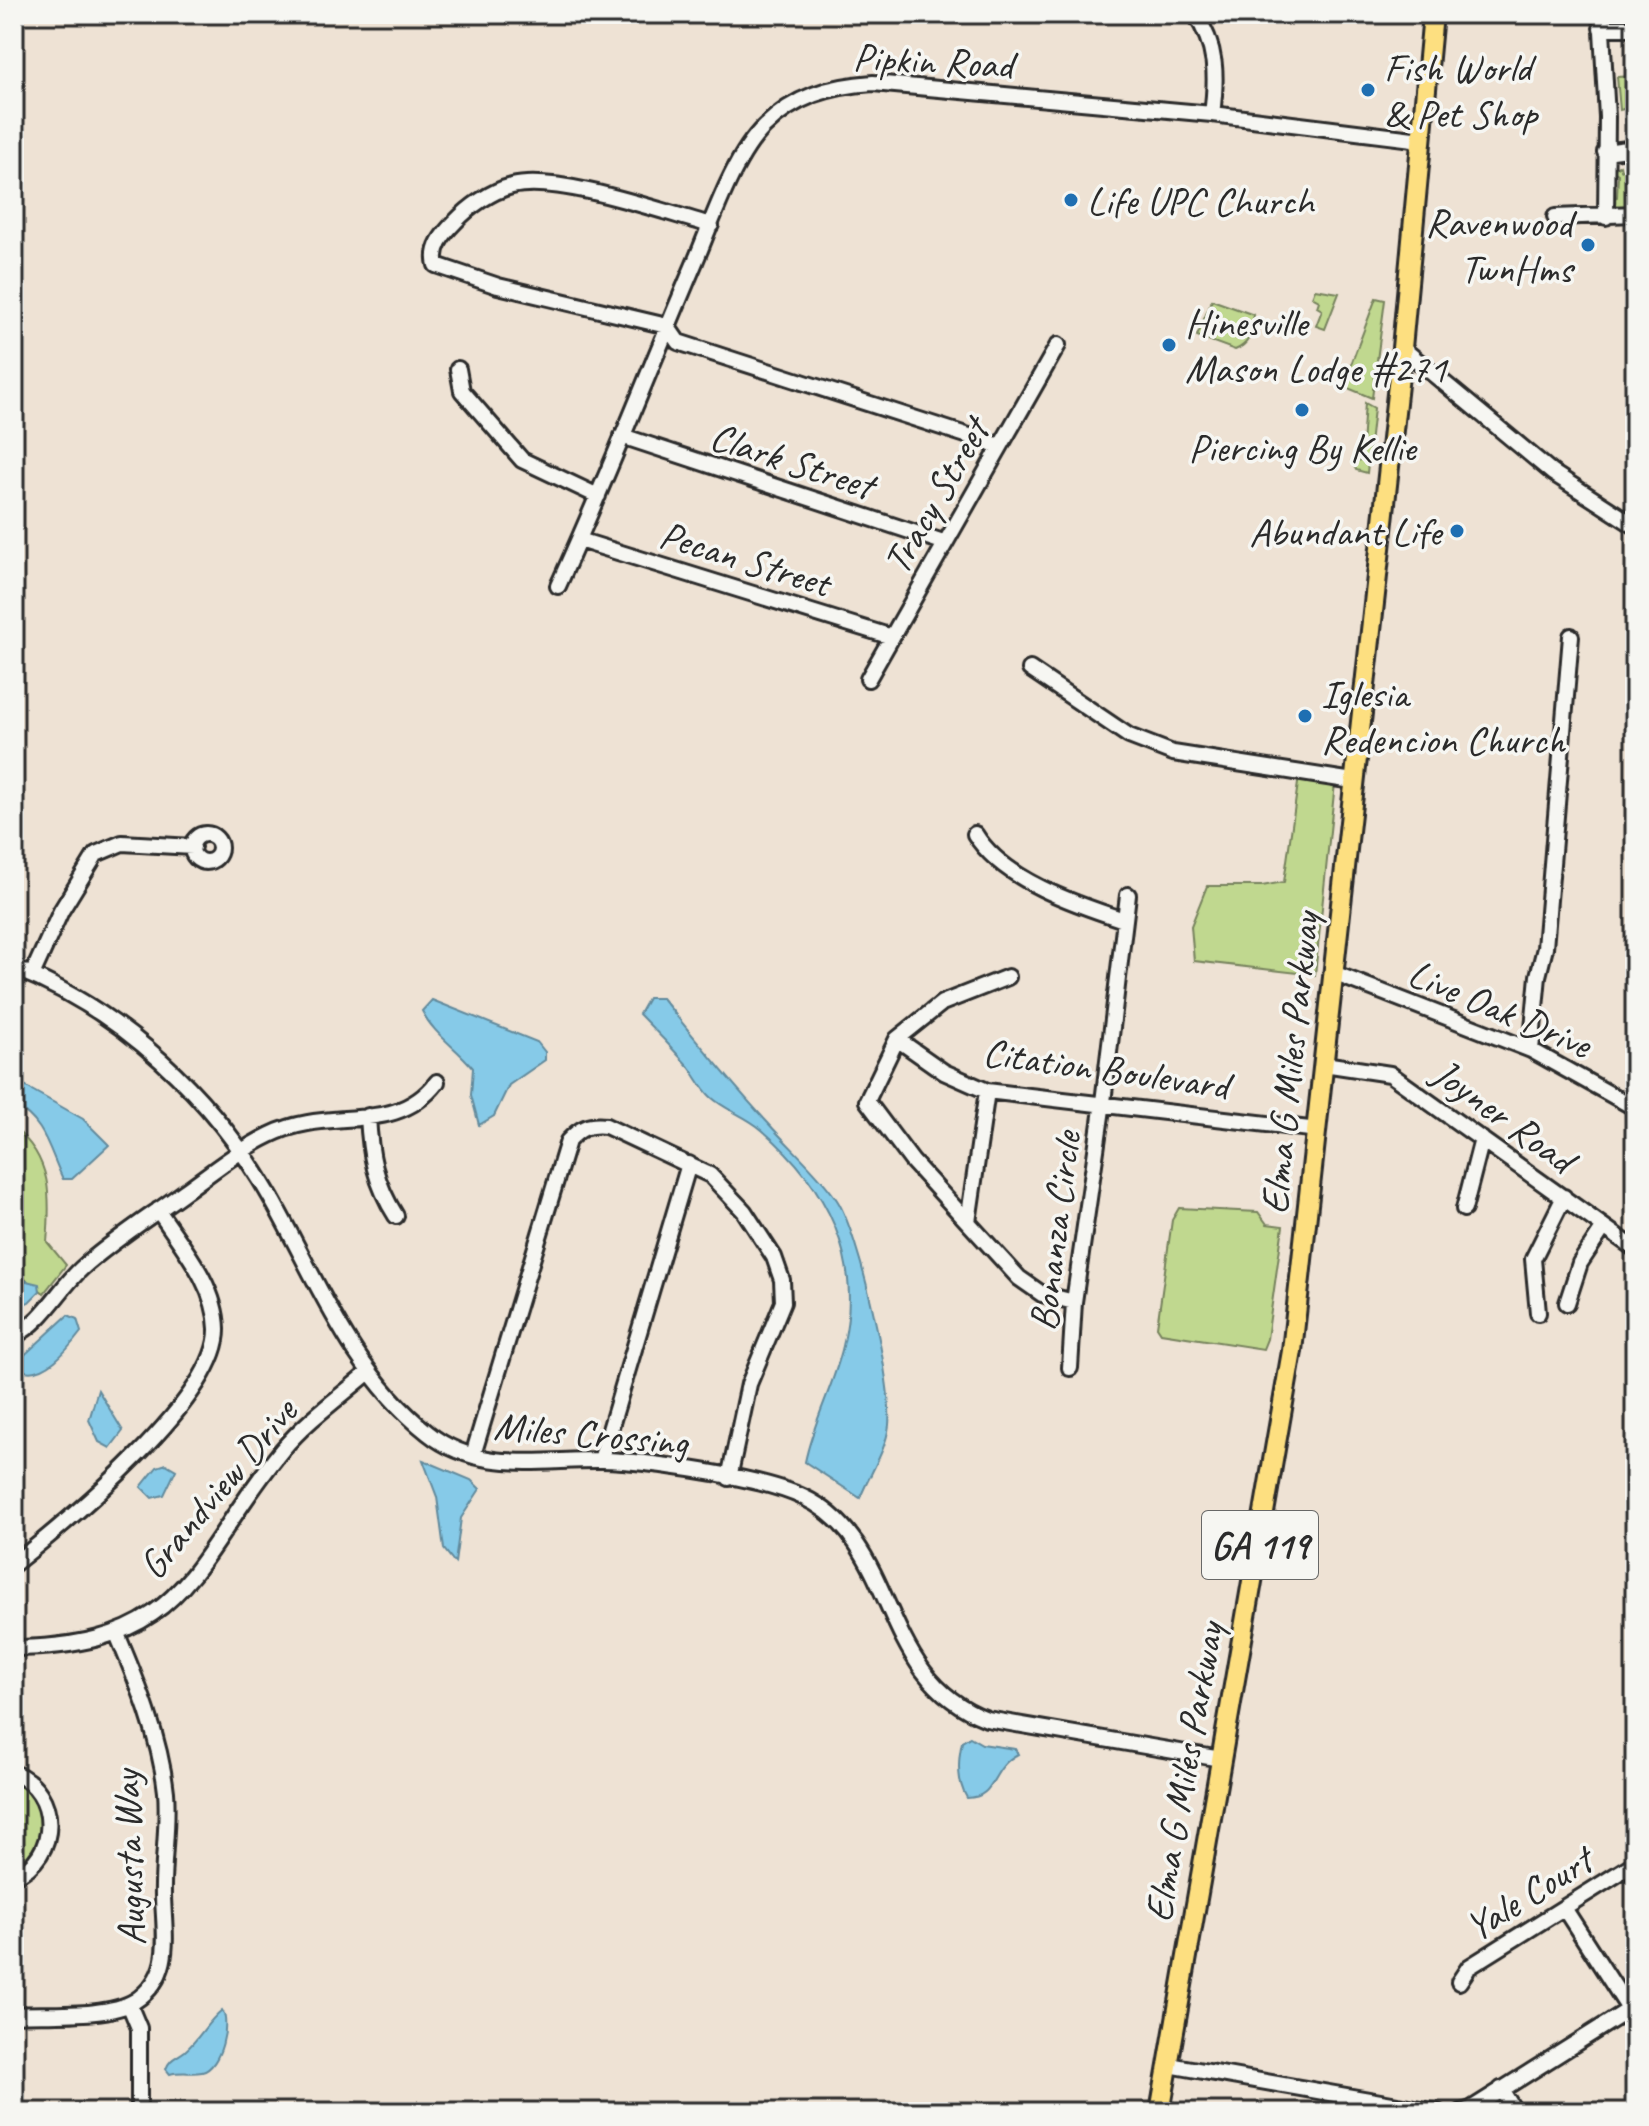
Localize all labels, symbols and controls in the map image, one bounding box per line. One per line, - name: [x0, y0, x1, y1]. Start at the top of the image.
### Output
- street label: Pipkin Road: [852, 32, 1020, 90]
- place label: Fish World & Pet Shop: [1384, 43, 1540, 139]
- marker: Fish World & Pet Shop: [1359, 81, 1377, 99]
- place label: Life UPC Church: [1087, 176, 1316, 226]
- marker: Life UPC Church: [1062, 191, 1080, 209]
- place label: Ravenwood TwnHms: [1425, 198, 1578, 294]
- marker: Ravenwood TwnHms: [1579, 236, 1597, 254]
- place label: Hinesville Mason Lodge #271: [1185, 298, 1449, 394]
- marker: Hinesville Mason Lodge #271: [1160, 336, 1178, 354]
- marker: Piercing By Kellie: [1293, 401, 1311, 419]
- street label: Tracy Street: [872, 405, 1003, 583]
- street label: Clark Street: [704, 411, 885, 513]
- place label: Piercing By Kellie: [1189, 423, 1418, 473]
- place label: Abundant Life: [1249, 507, 1444, 557]
- street label: Pecan Street: [654, 509, 839, 610]
- marker: Abundant Life: [1448, 522, 1466, 540]
- place label: Iglesia Redencion Church: [1321, 669, 1566, 765]
- marker: Iglesia Redencion Church: [1296, 707, 1314, 725]
- street label: Elma G Miles Parkway: [1249, 907, 1331, 1216]
- street label: Live Oak Drive: [1401, 948, 1601, 1071]
- street label: Citation Boulevard: [980, 1027, 1238, 1112]
- street label: Joyner Road: [1421, 1047, 1589, 1188]
- street label: Bonanza Circle: [1018, 1126, 1092, 1334]
- street label: Grandview Drive: [128, 1386, 310, 1589]
- street label: Miles Crossing: [492, 1401, 692, 1468]
- road number: GA 119: [1202, 1511, 1318, 1579]
- street label: Elma G Miles Parkway: [1133, 1616, 1235, 1926]
- street label: Augusta Way: [101, 1766, 157, 1947]
- street label: Yale Court: [1456, 1832, 1606, 1952]

